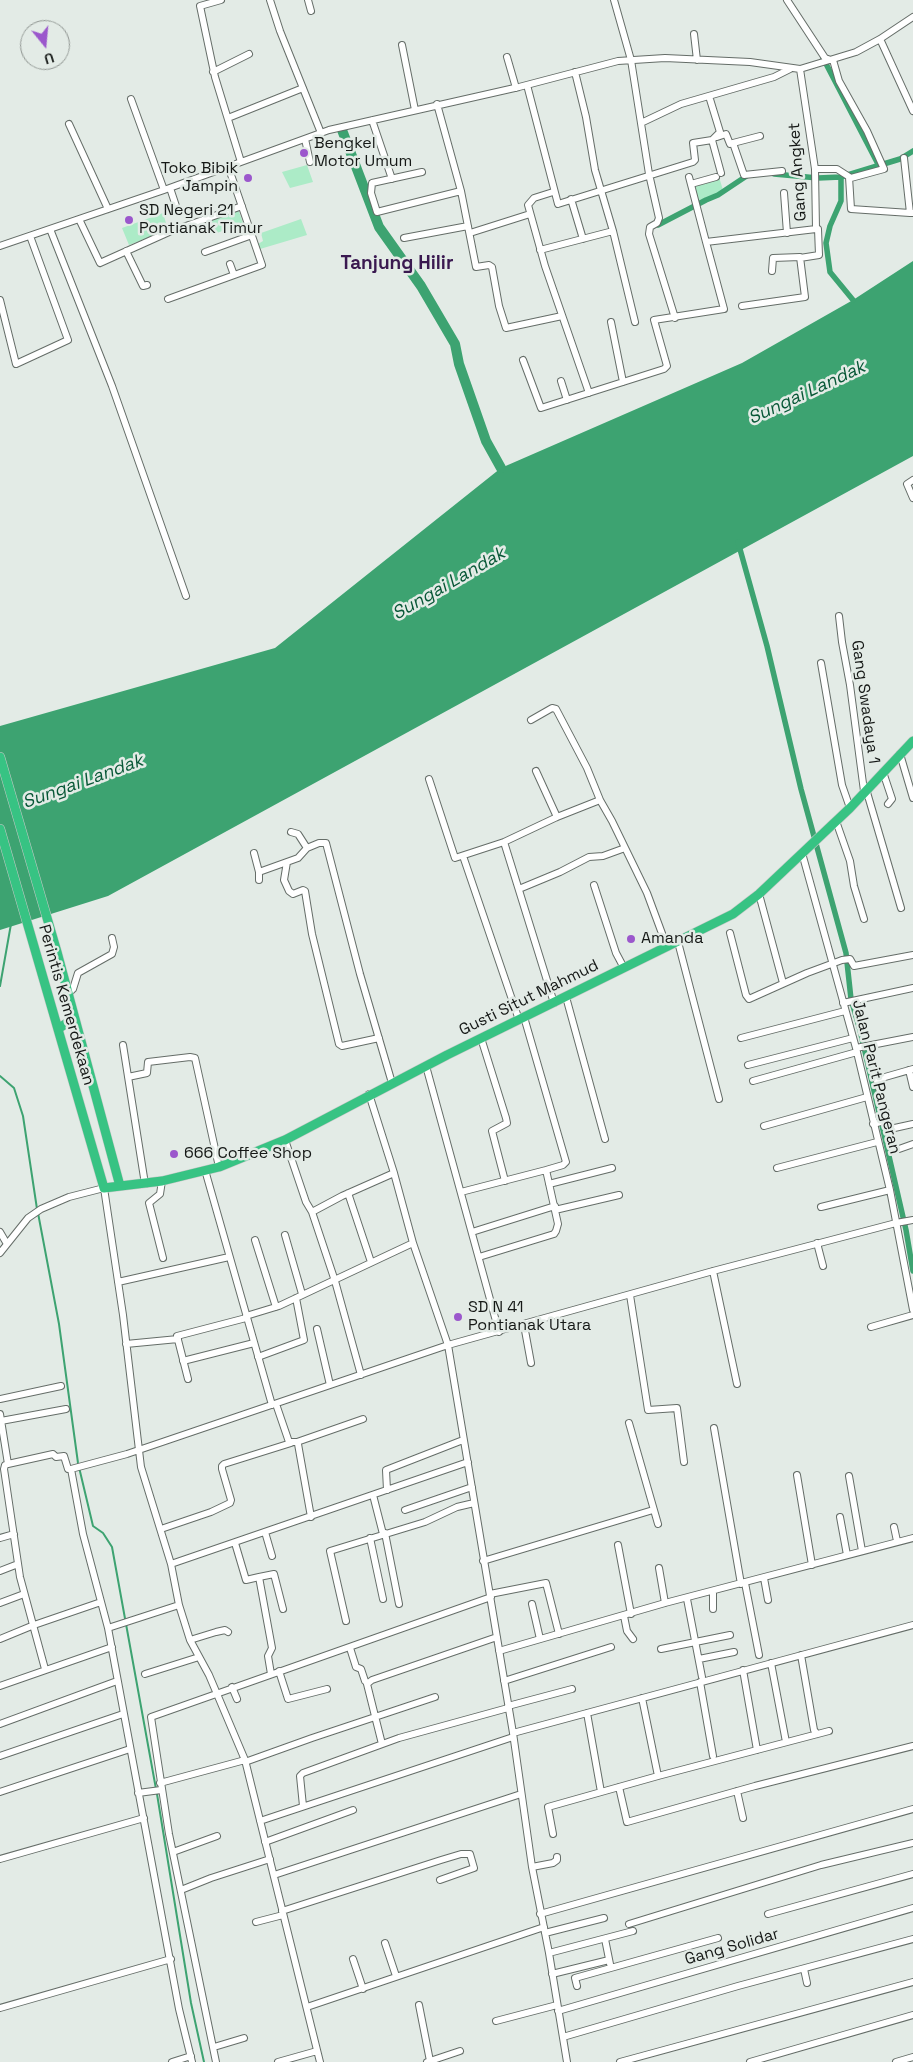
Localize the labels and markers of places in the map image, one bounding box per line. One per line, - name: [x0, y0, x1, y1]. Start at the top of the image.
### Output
- place label: Bengkel Motor Umum: [314, 134, 412, 172]
- marker: Bengkel Motor Umum: [298, 147, 310, 159]
- place label: Toko Bibik Jampin: [161, 159, 238, 197]
- marker: Toko Bibik Jampin: [242, 172, 254, 184]
- place label: SD Negeri 21 Pontianak Timur: [139, 201, 263, 239]
- marker: SD Negeri 21 Pontianak Timur: [123, 214, 135, 226]
- place label: Amanda: [641, 929, 703, 949]
- marker: Amanda: [625, 933, 637, 945]
- place label: 666 Coffee Shop: [184, 1144, 312, 1164]
- marker: 666 Coffee Shop: [168, 1148, 180, 1160]
- place label: SD N 41 Pontianak Utara: [468, 1298, 591, 1336]
- marker: SD N 41 Pontianak Utara: [452, 1311, 464, 1323]

